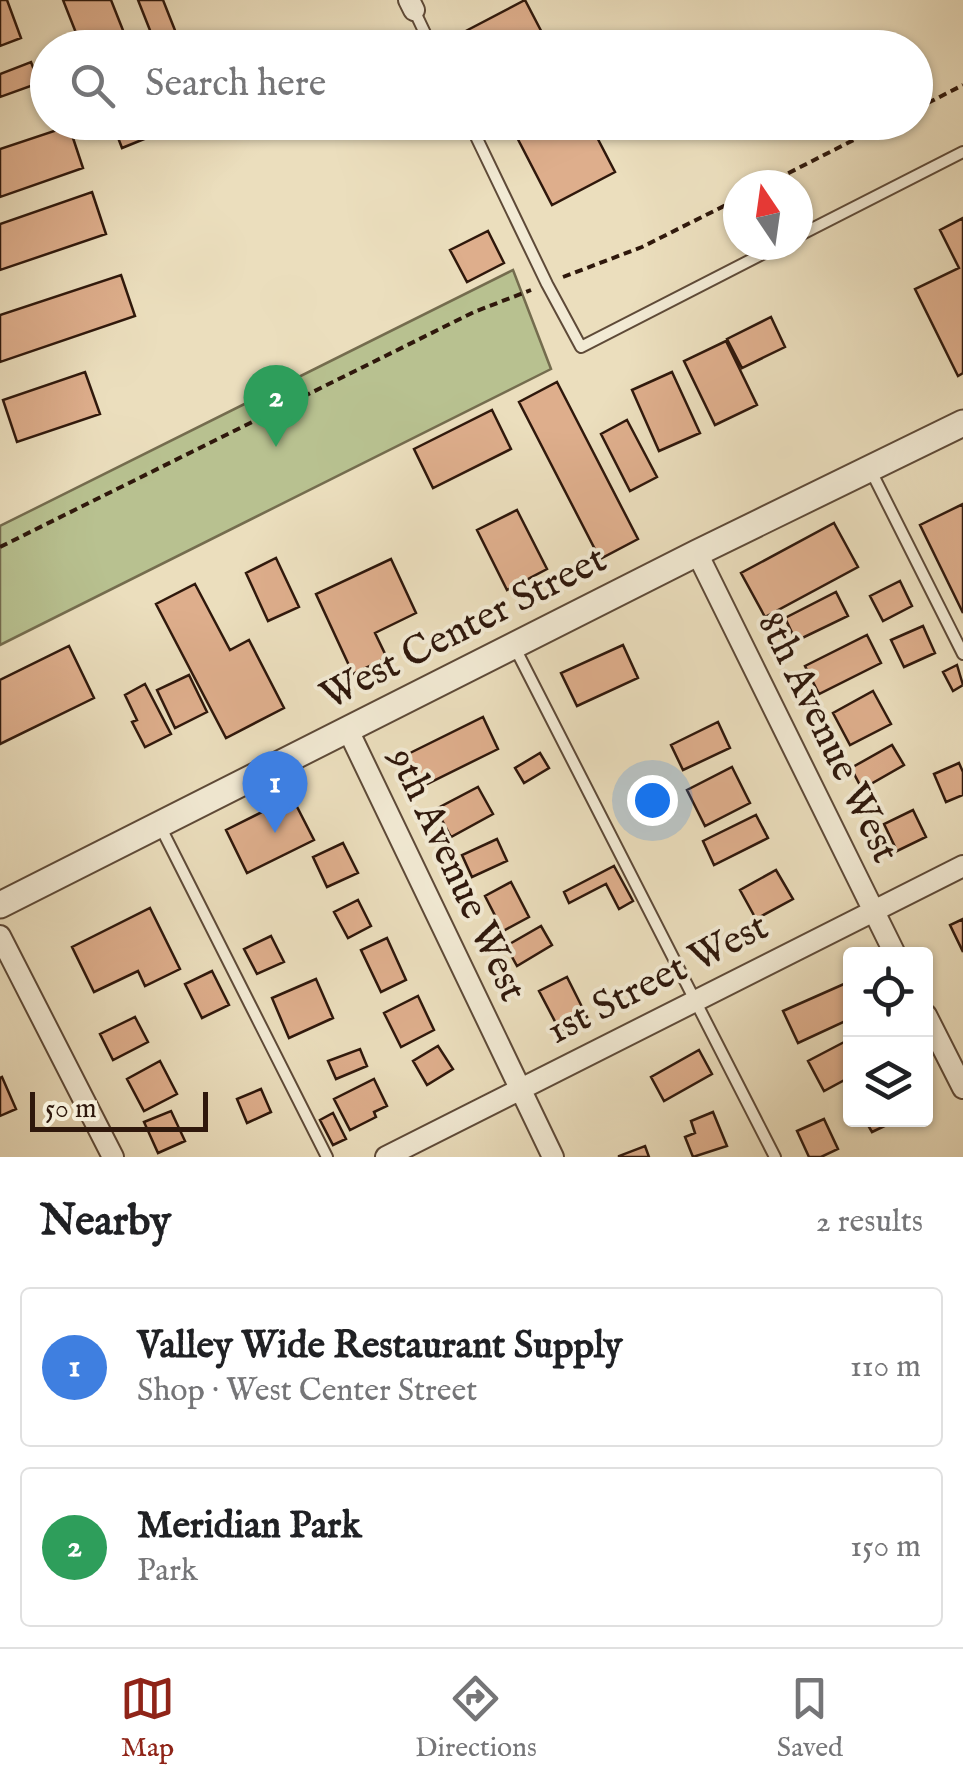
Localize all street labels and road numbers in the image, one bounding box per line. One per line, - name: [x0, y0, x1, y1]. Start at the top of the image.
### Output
- street label: West Center Street: [313, 535, 615, 723]
- street label: 8th Avenue West: [744, 604, 910, 872]
- street label: 9th Avenue West: [374, 739, 537, 1010]
- street label: 1st Street West: [539, 902, 777, 1058]

